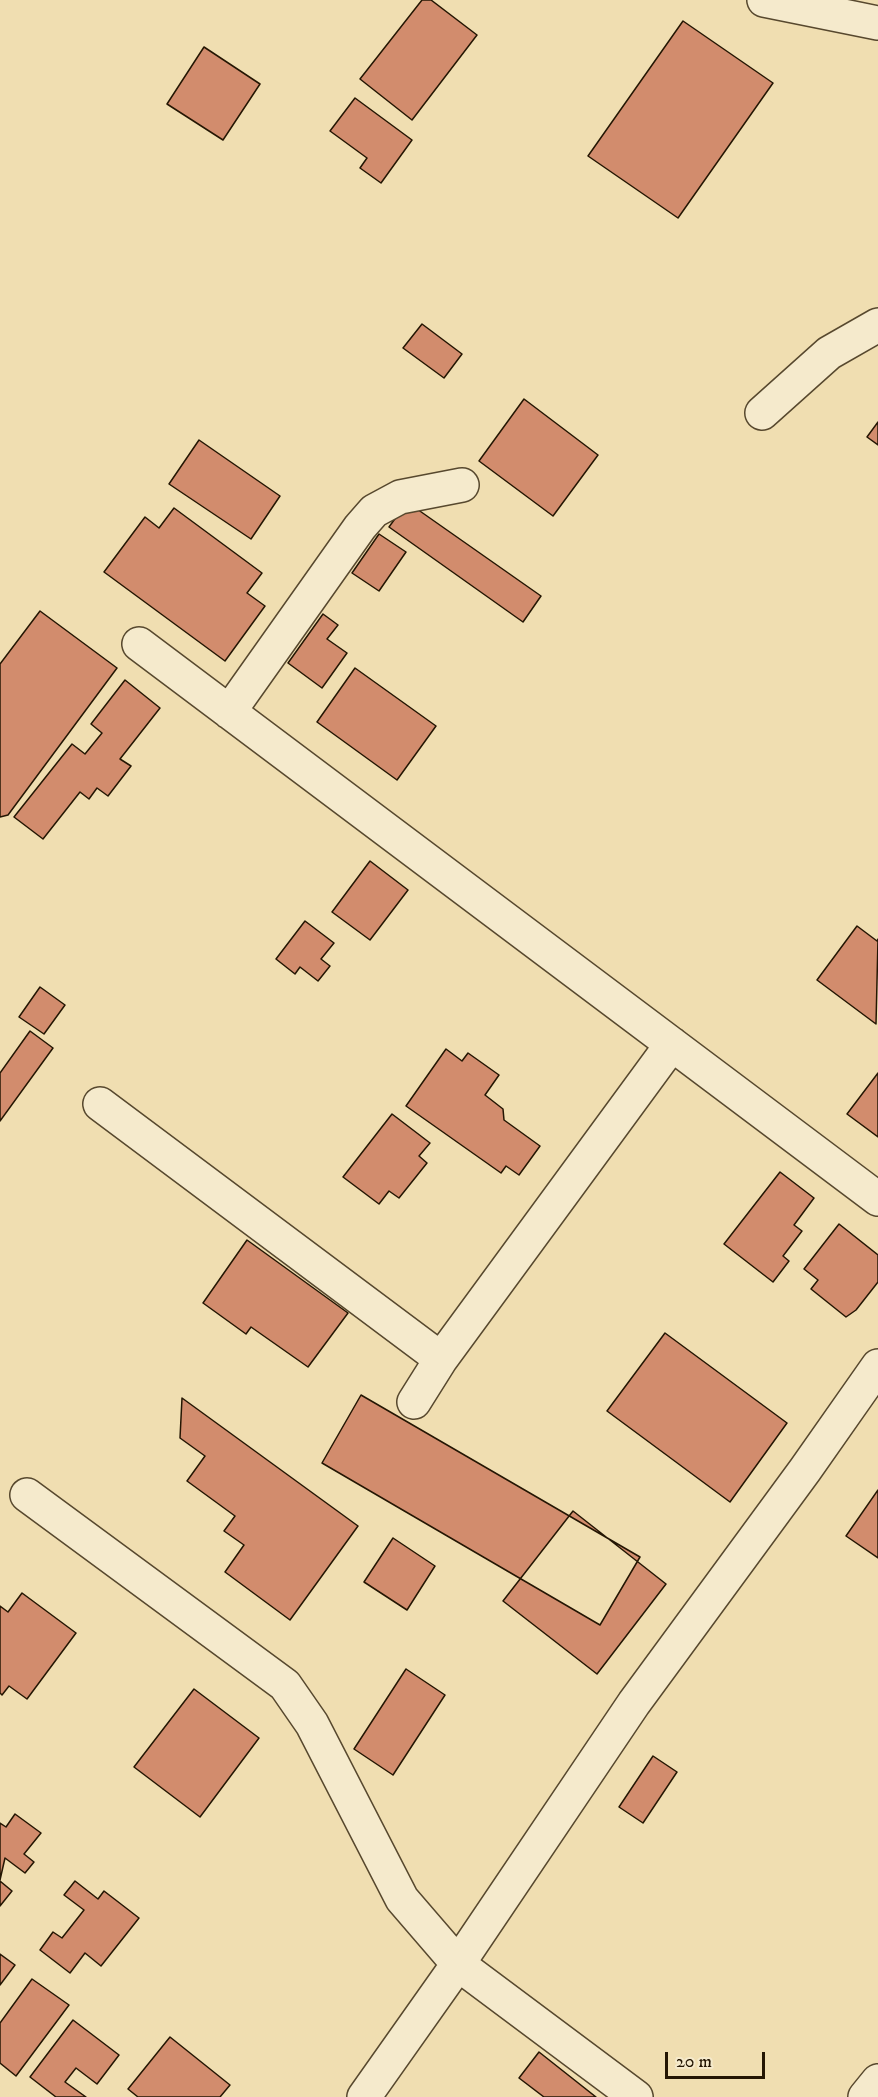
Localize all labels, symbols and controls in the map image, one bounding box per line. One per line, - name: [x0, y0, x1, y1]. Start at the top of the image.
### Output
- scale bar: [668, 2040, 768, 2078]
- text: 20 m: [676, 2051, 712, 2073]

